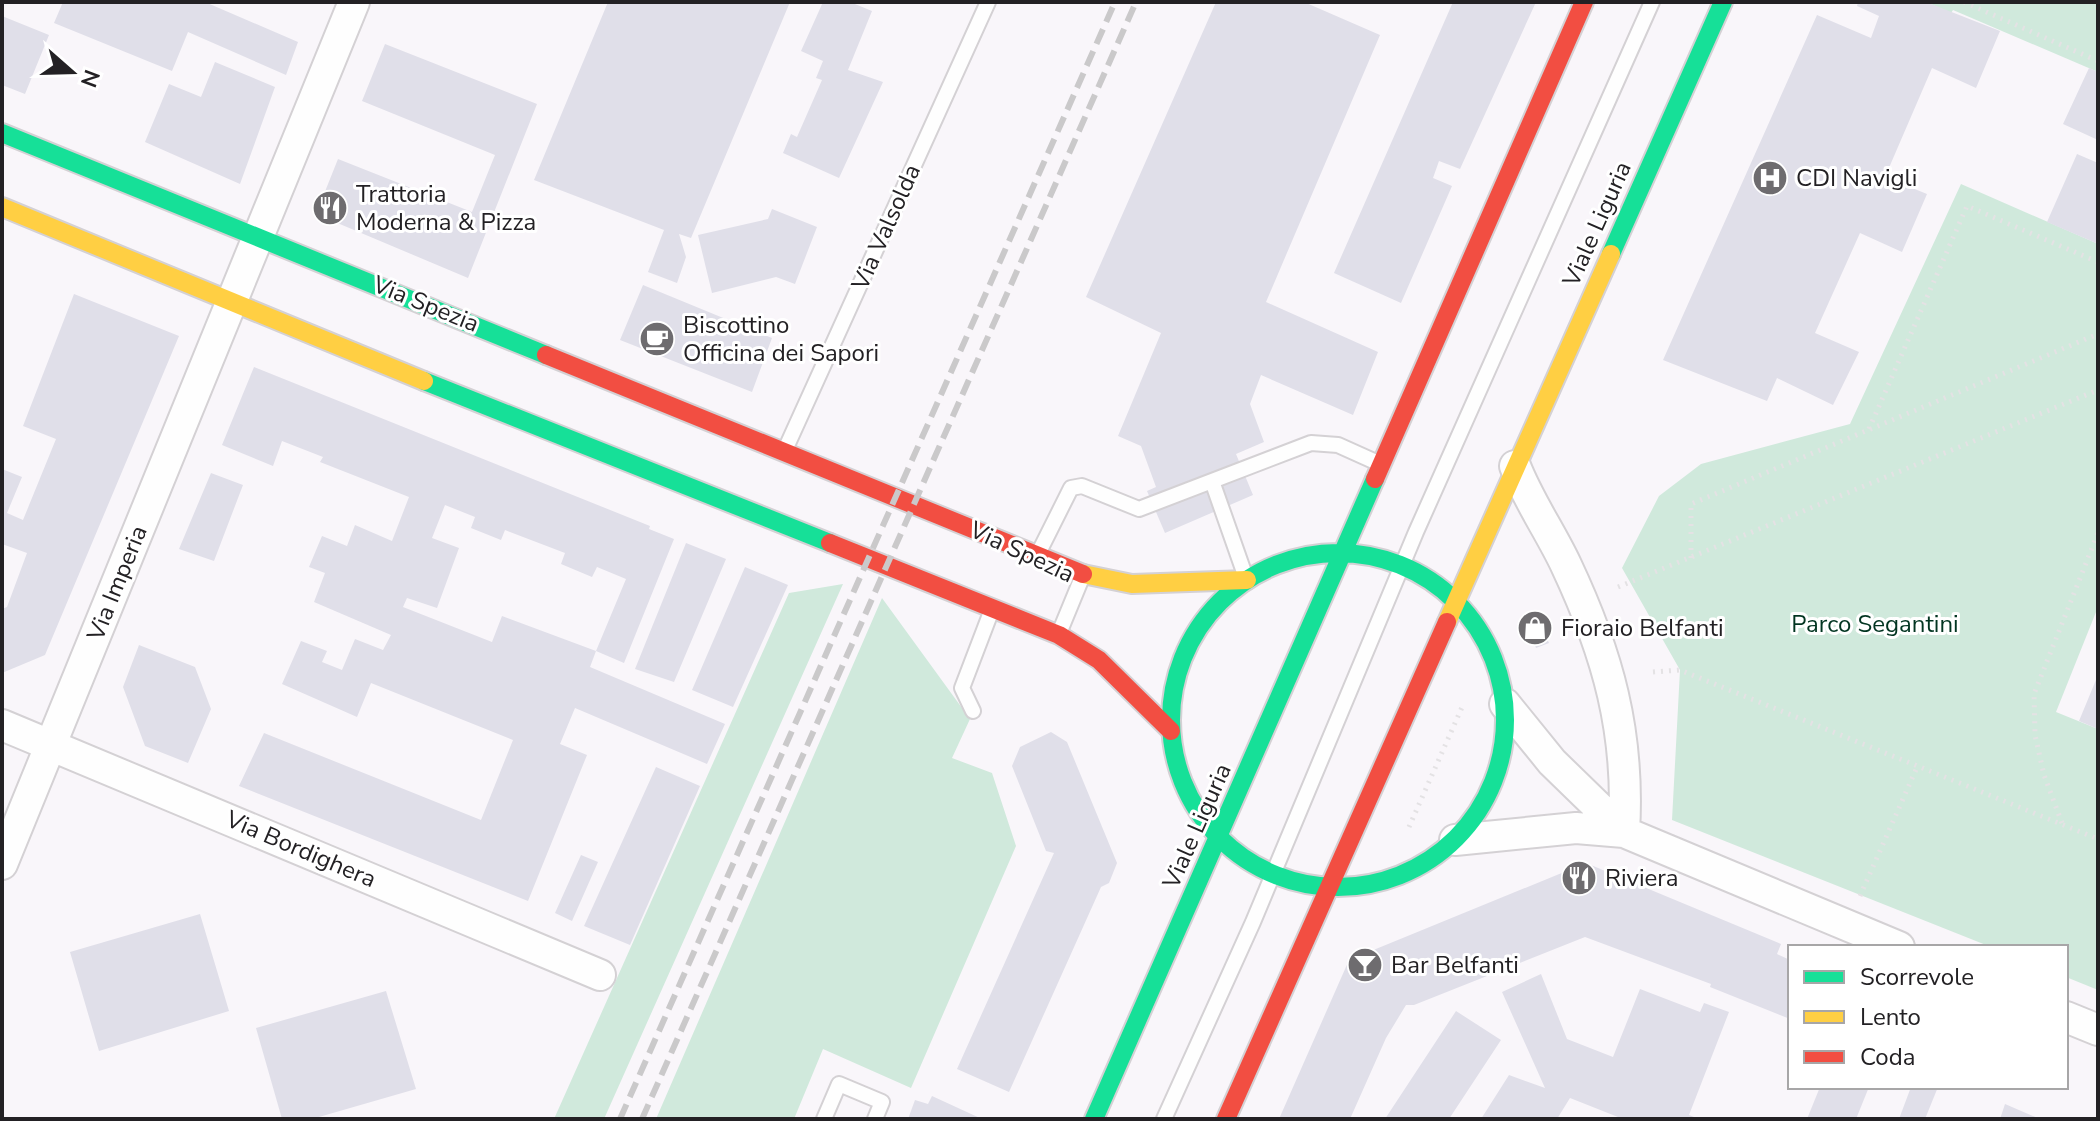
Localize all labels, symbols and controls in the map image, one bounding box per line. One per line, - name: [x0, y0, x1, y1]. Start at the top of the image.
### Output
- north arrow: [32, 32, 112, 112]
- text: N: [73, 66, 107, 91]
- street label: Viale Liguria: [1555, 156, 1639, 293]
- street label: Via Valsolda: [844, 159, 928, 296]
- hospital icon: CDI Navigli: [1751, 159, 1789, 197]
- place label: CDI Navigli: [1796, 162, 1917, 194]
- place label: Trattoria Moderna & Pizza: [356, 178, 536, 238]
- restaurant icon: Trattoria Moderna & Pizza: [311, 189, 349, 227]
- street label: Via Spezia: [367, 268, 484, 340]
- place label: Biscottino Officina dei Sapori: [683, 309, 879, 369]
- cafe icon: Biscottino Officina dei Sapori: [638, 320, 676, 358]
- street label: Via Spezia: [964, 513, 1079, 590]
- street label: Via Imperia: [79, 521, 155, 646]
- park label: Parco Segantini: [1791, 608, 1959, 640]
- shop icon: Fioraio Belfanti: [1516, 609, 1554, 647]
- place label: Fioraio Belfanti: [1561, 612, 1723, 644]
- street label: Viale Liguria: [1155, 758, 1239, 895]
- street label: Via Bordighera: [220, 803, 381, 895]
- restaurant icon: Riviera: [1560, 859, 1598, 897]
- place label: Riviera: [1605, 862, 1679, 894]
- legend: [1788, 945, 2068, 1089]
- bar icon: Bar Belfanti: [1346, 946, 1384, 984]
- place label: Bar Belfanti: [1391, 949, 1519, 981]
- text: Scorrevole: [1860, 961, 1974, 993]
- text: Lento: [1860, 1001, 1921, 1033]
- text: Coda: [1860, 1041, 1915, 1073]

